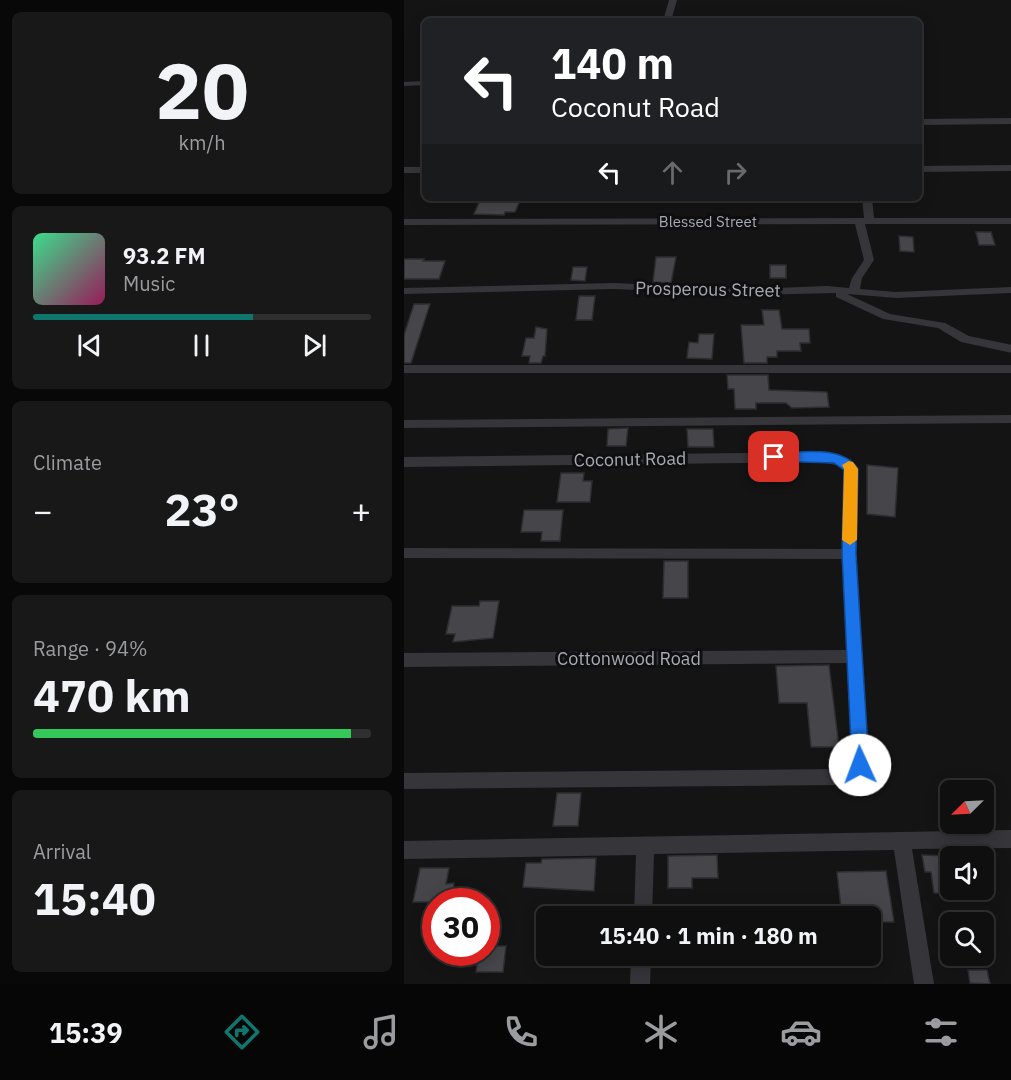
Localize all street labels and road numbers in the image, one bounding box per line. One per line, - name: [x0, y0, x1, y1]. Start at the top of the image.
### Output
- street label: Blessed Street: [659, 212, 757, 231]
- street label: Prosperous Street: [635, 276, 781, 302]
- street label: Coconut Road: [573, 447, 687, 471]
- street label: Cottonwood Road: [557, 647, 701, 670]

